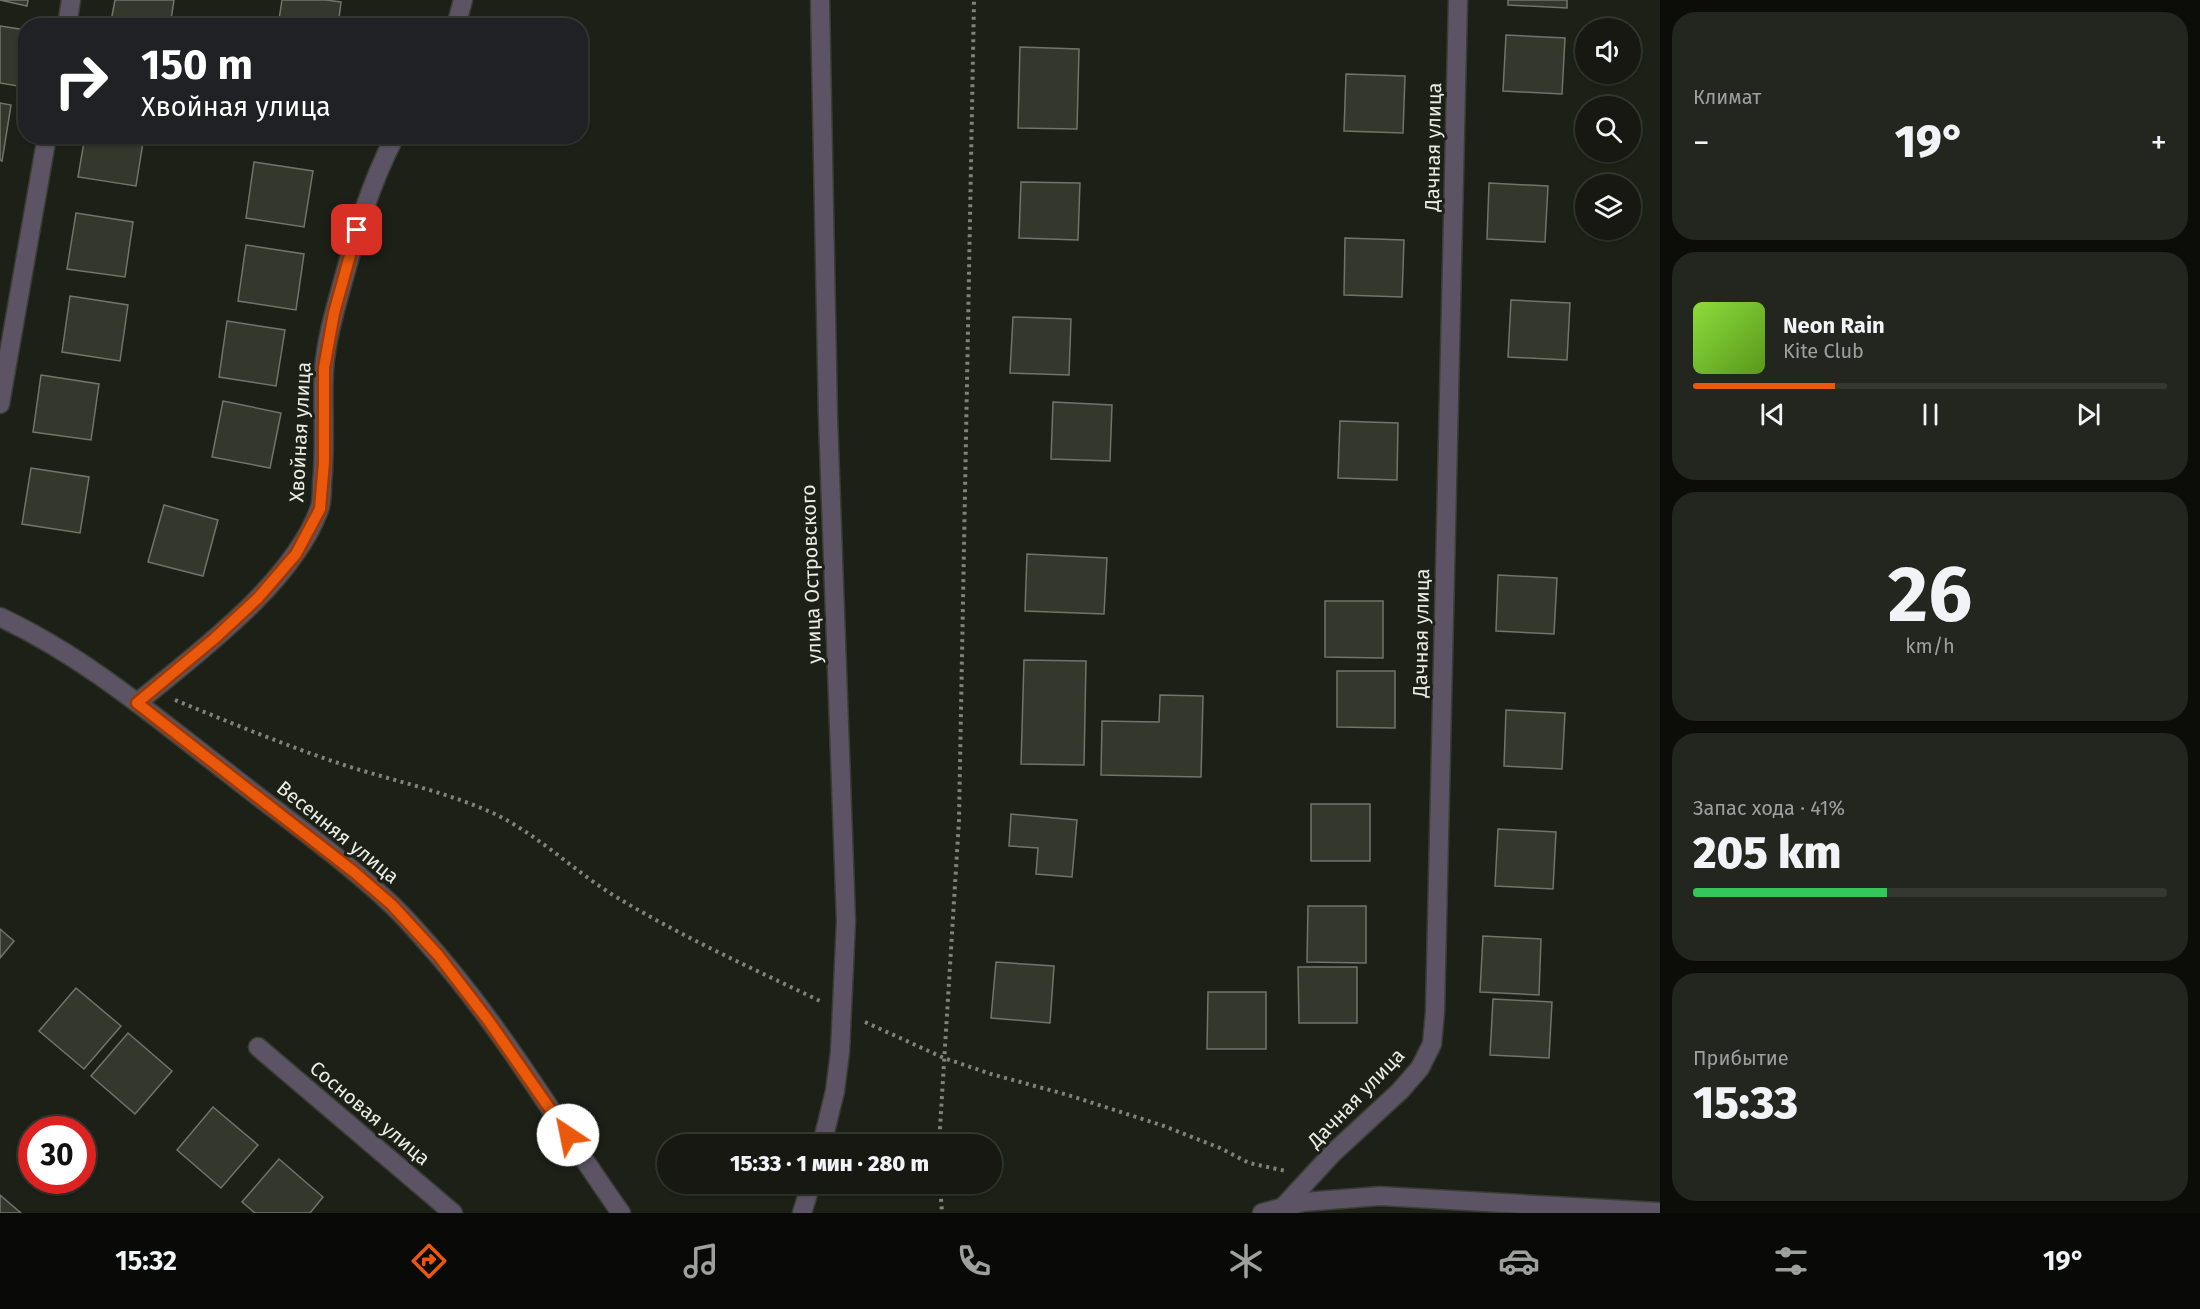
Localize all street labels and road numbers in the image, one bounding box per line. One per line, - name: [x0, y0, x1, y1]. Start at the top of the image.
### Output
- street label: Дачная улица: [1420, 82, 1446, 213]
- street label: Хвойная улица: [284, 361, 316, 503]
- street label: улица Островского: [796, 484, 826, 664]
- street label: Дачная улица: [1408, 568, 1434, 699]
- street label: Весенняя улица: [272, 776, 404, 888]
- street label: Дачная улица: [1302, 1043, 1409, 1153]
- street label: Сосновая улица: [305, 1056, 435, 1170]

